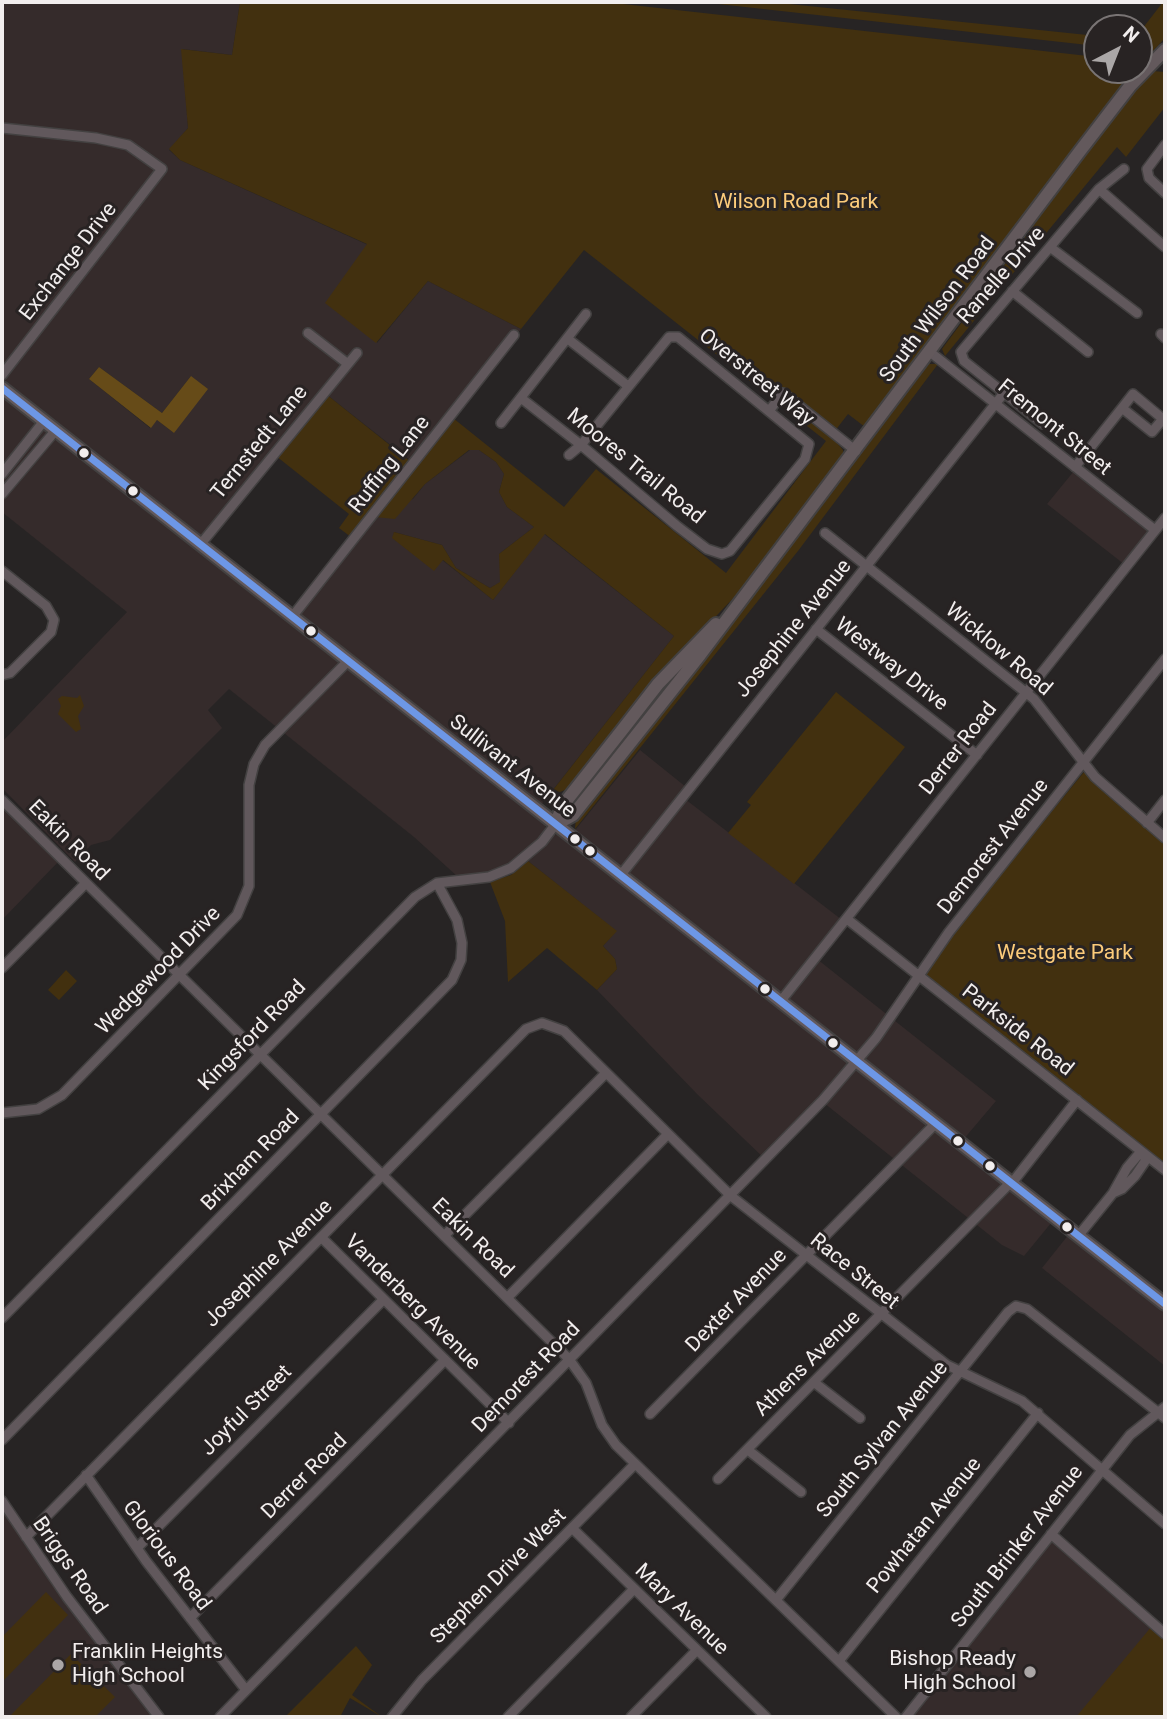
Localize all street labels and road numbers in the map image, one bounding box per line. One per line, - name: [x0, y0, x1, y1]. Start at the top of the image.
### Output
- street label: Exchange Drive: [15, 198, 123, 326]
- street label: Ranelle Drive: [953, 222, 1051, 330]
- street label: South Wilson Road: [875, 232, 1001, 388]
- street label: Overstreet Way: [693, 324, 819, 432]
- street label: Fremont Street: [992, 375, 1116, 481]
- street label: Ternstedt Lane: [206, 381, 314, 505]
- street label: Moores Trail Road: [561, 404, 709, 530]
- street label: Ruffing Lane: [344, 411, 436, 519]
- street label: Josephine Avenue: [731, 555, 857, 703]
- street label: Wicklow Road: [939, 598, 1057, 702]
- street label: Westway Drive: [829, 613, 953, 717]
- street label: Derrer Road: [915, 698, 1003, 800]
- street label: Sullivant Avenue: [444, 710, 580, 824]
- street label: Demorest Avenue: [933, 774, 1055, 920]
- street label: Eakin Road: [22, 795, 114, 887]
- street label: Wedgewood Drive: [92, 902, 226, 1040]
- street label: Kingsford Road: [194, 975, 312, 1097]
- street label: Parkside Road: [956, 980, 1078, 1082]
- street label: Brixham Road: [197, 1105, 305, 1217]
- street label: Eakin Road: [426, 1194, 518, 1284]
- street label: Josephine Avenue: [200, 1195, 338, 1333]
- street label: Race Street: [804, 1229, 904, 1315]
- street label: Vanderberg Avenue: [339, 1230, 485, 1376]
- street label: Dexter Avenue: [681, 1244, 793, 1358]
- street label: Athens Avenue: [750, 1306, 866, 1422]
- street label: Demorest Road: [468, 1317, 586, 1439]
- street label: South Sylvan Avenue: [812, 1357, 954, 1523]
- street label: Joyful Street: [196, 1360, 298, 1462]
- street label: Derrer Road: [257, 1429, 353, 1525]
- street label: Powhatan Avenue: [862, 1453, 988, 1599]
- street label: South Brinker Avenue: [947, 1461, 1089, 1633]
- street label: Glorious Road: [116, 1496, 216, 1616]
- street label: Stephen Drive West: [426, 1504, 572, 1650]
- street label: Briggs Road: [26, 1512, 112, 1620]
- street label: Mary Avenue: [629, 1559, 733, 1661]

